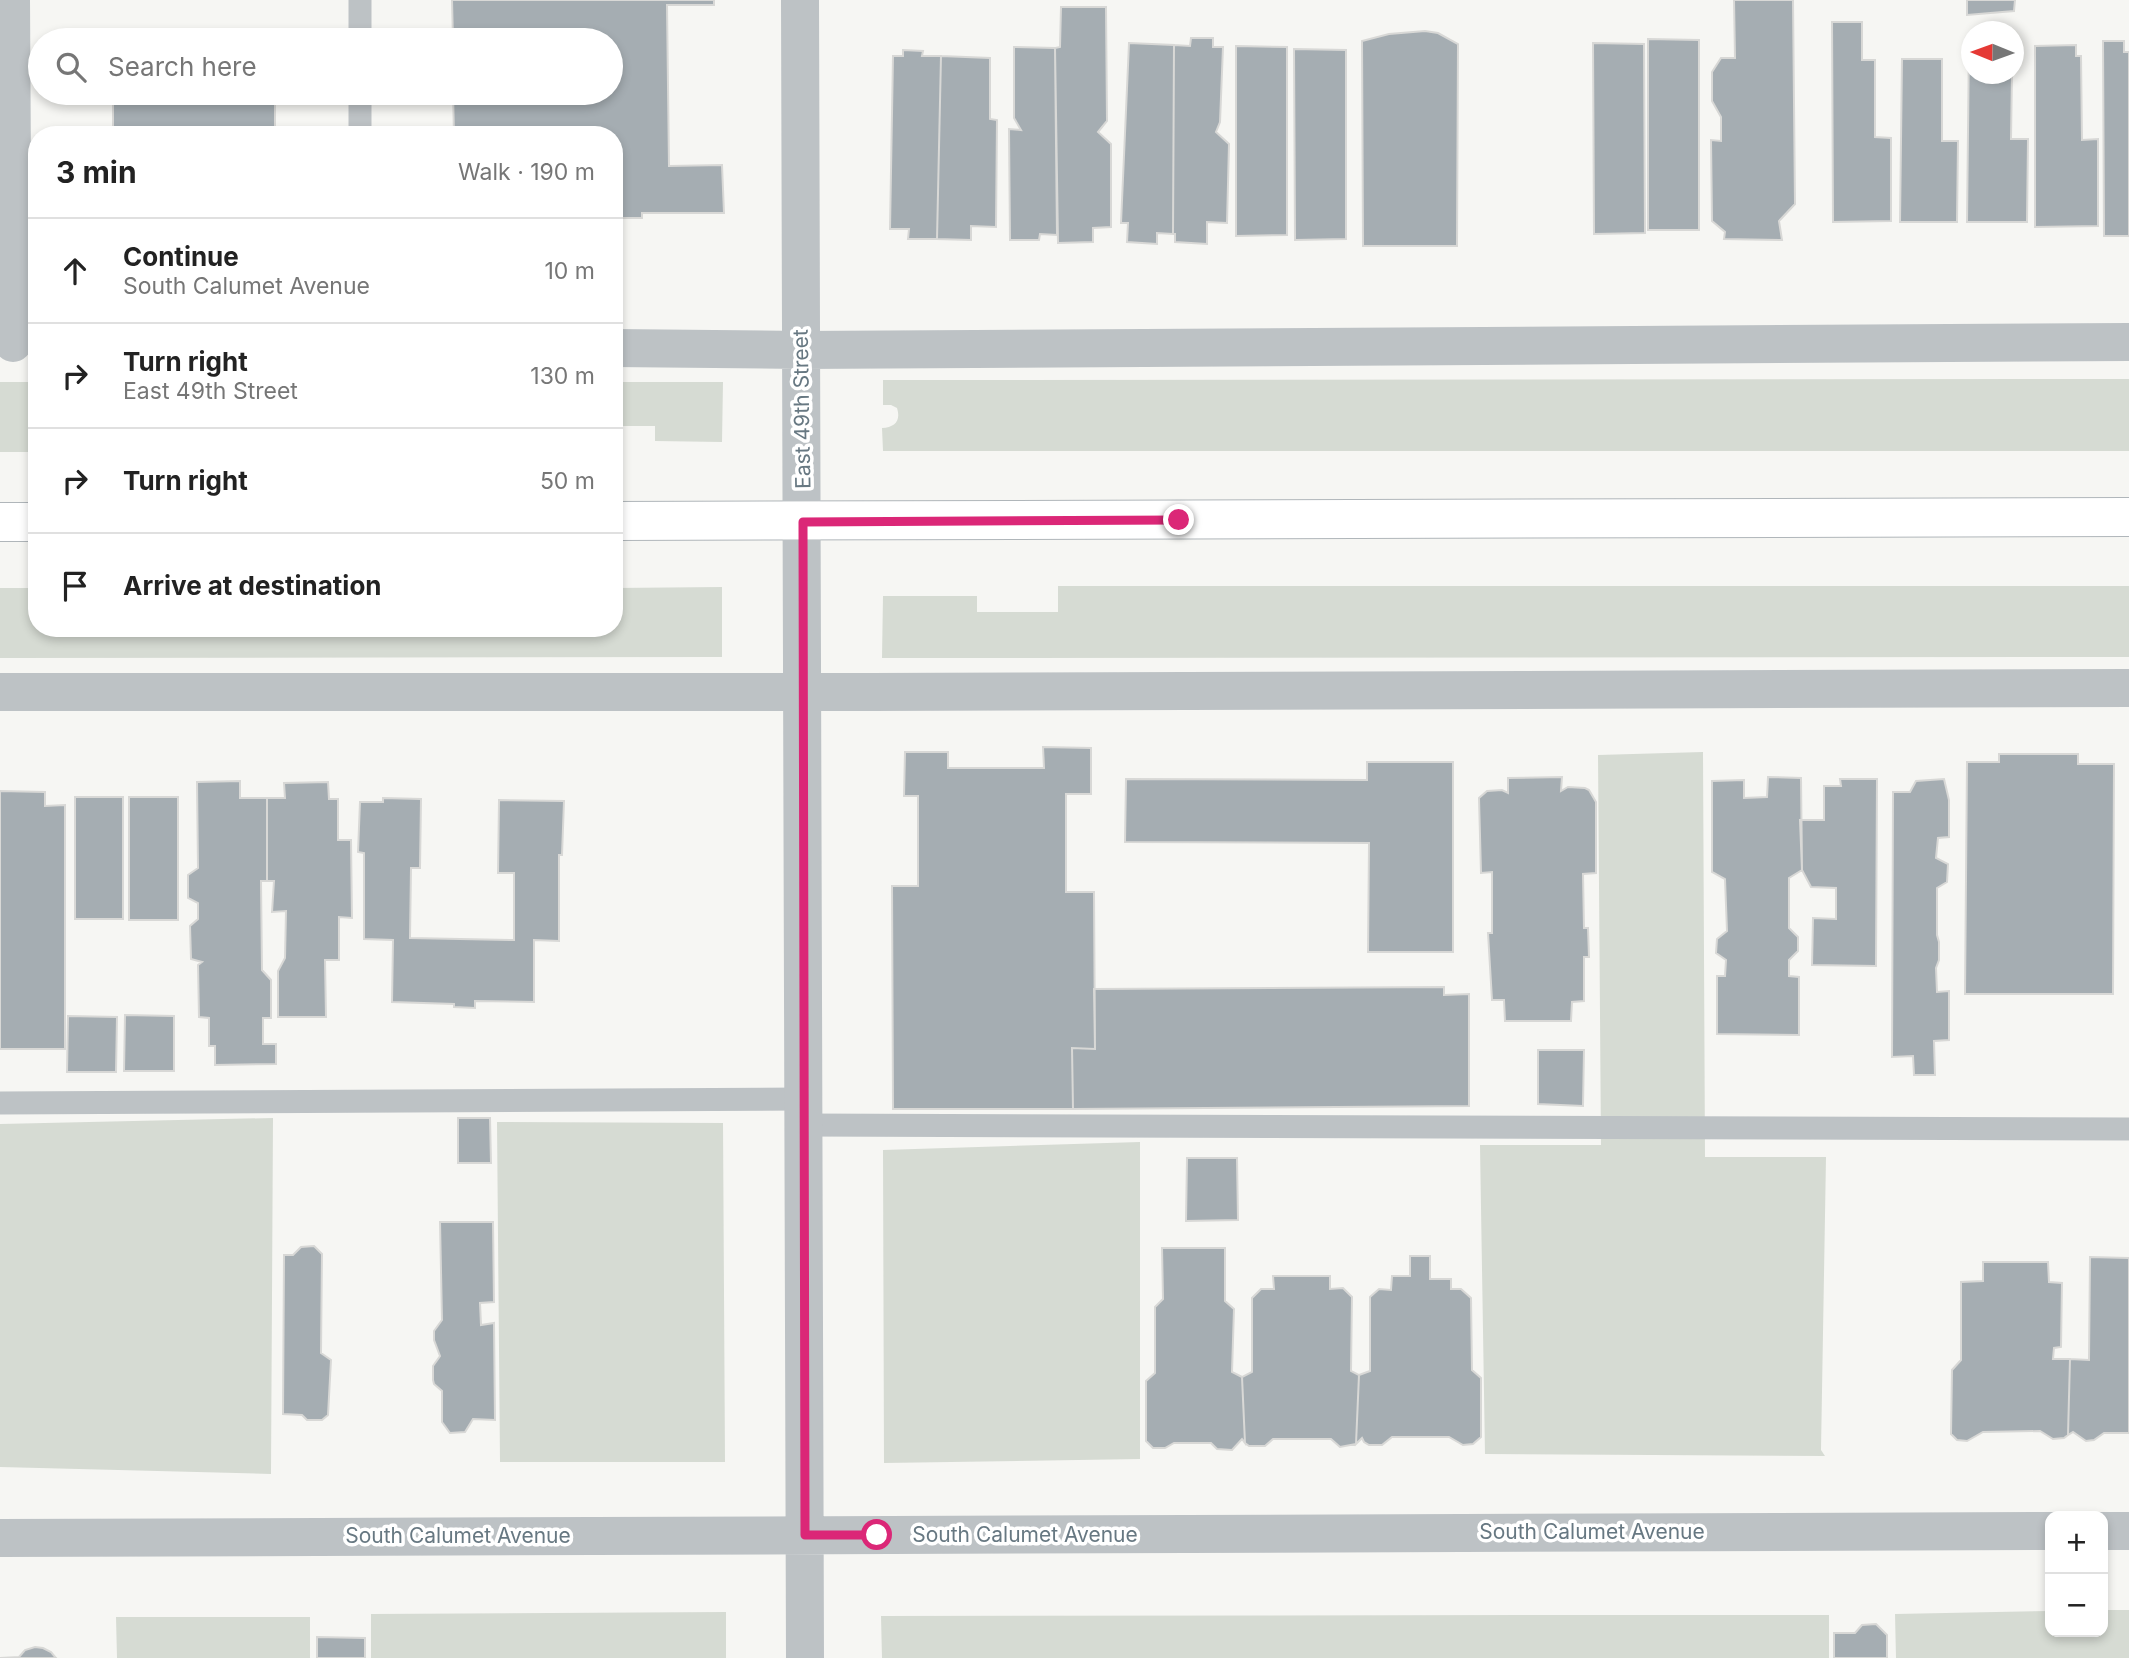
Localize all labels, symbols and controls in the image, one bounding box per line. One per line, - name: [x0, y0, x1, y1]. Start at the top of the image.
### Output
- north arrow: [1961, 21, 2024, 84]
- search box: [28, 28, 623, 105]
- icon: search: [52, 48, 90, 86]
- text: Search here: [108, 51, 257, 82]
- text: 3 min: [56, 154, 137, 190]
- text: Walk · 190 m: [458, 158, 595, 186]
- text: Continue: [123, 241, 239, 272]
- icon: ahead: [56, 252, 94, 290]
- text: 10 m: [545, 257, 595, 285]
- text: South Calumet Avenue: [123, 272, 370, 300]
- street label: East 49th Street: [788, 329, 815, 489]
- text: Turn right: [123, 346, 248, 377]
- icon: right: [56, 357, 94, 395]
- text: 130 m: [530, 362, 595, 390]
- text: East 49th Street: [123, 377, 298, 405]
- icon: right: [56, 462, 94, 500]
- text: Turn right: [123, 465, 248, 496]
- text: 50 m: [540, 467, 595, 495]
- route end: [1163, 504, 1194, 535]
- icon: arrive: [56, 567, 94, 605]
- text: Arrive at destination: [123, 570, 382, 601]
- map controls: [2045, 1511, 2108, 1637]
- button: +: [2045, 1511, 2108, 1574]
- route start: [861, 1519, 892, 1550]
- street label: South Calumet Avenue: [1479, 1519, 1705, 1544]
- street label: South Calumet Avenue: [912, 1522, 1138, 1547]
- street label: South Calumet Avenue: [345, 1523, 571, 1548]
- button: −: [2045, 1574, 2108, 1637]

